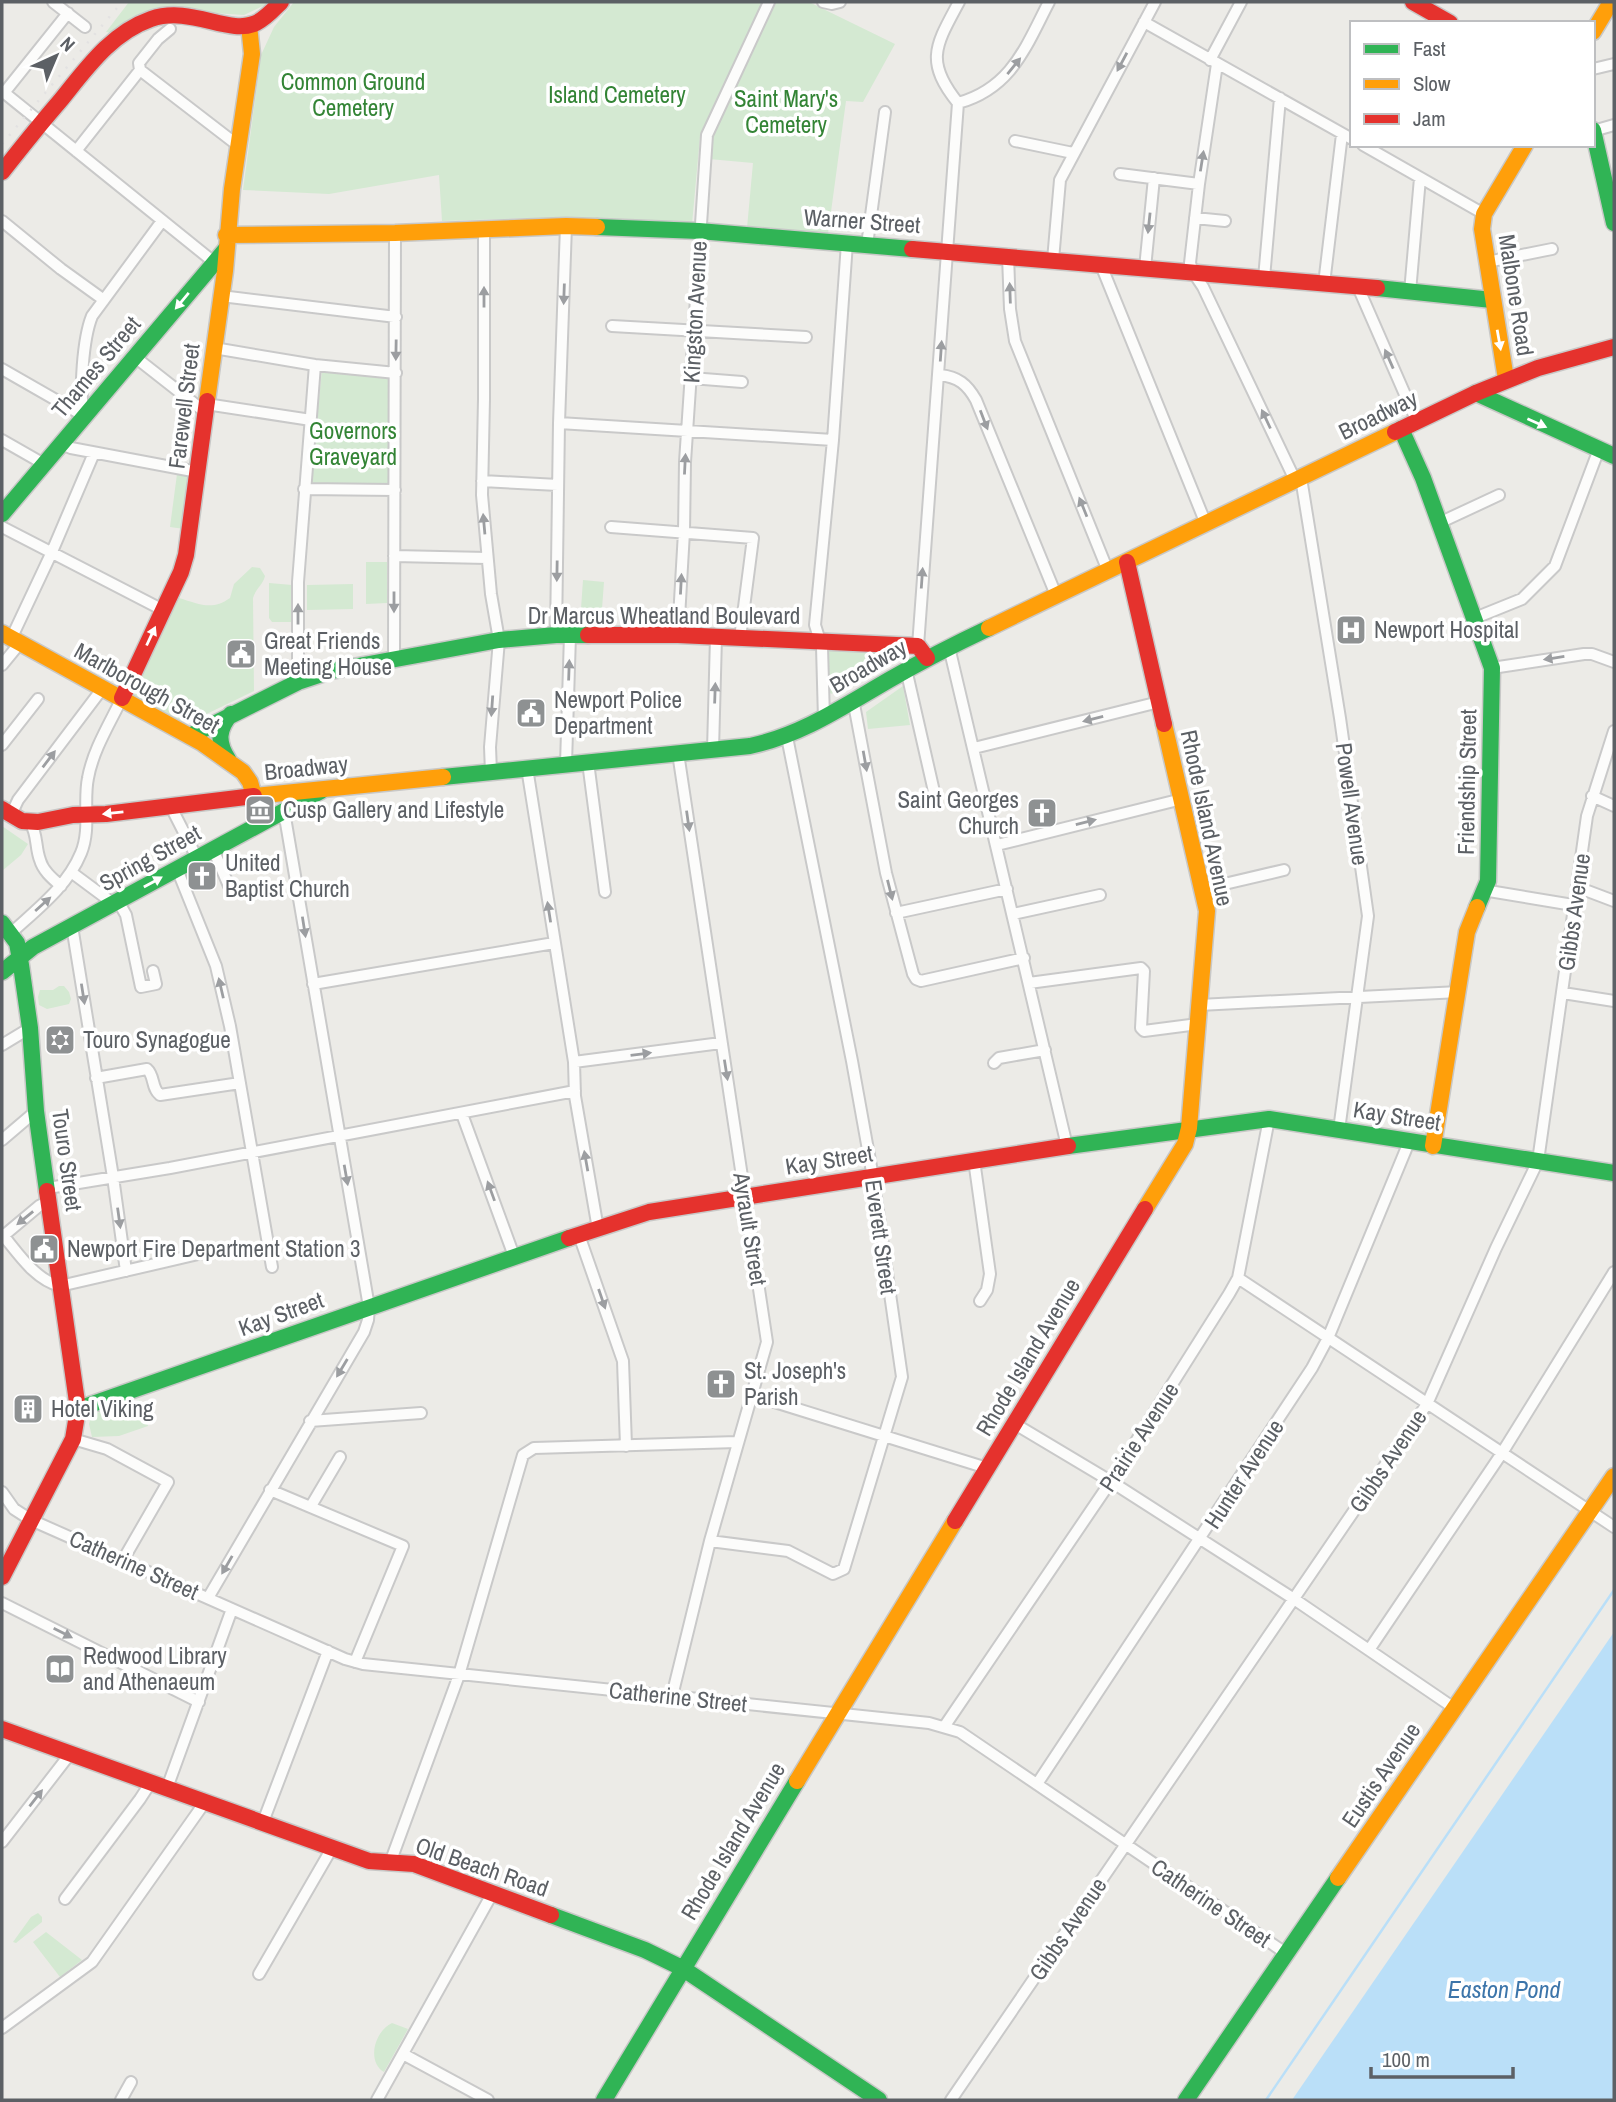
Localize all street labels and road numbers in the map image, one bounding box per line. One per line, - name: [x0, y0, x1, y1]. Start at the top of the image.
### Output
- street label: Warner Street: [803, 201, 921, 240]
- street label: Malbone Road: [1492, 232, 1541, 358]
- street label: Kingston Avenue: [675, 240, 714, 384]
- street label: Thames Street: [44, 309, 147, 424]
- street label: Farewell Street: [160, 342, 207, 470]
- street label: Broadway: [1333, 382, 1423, 447]
- street label: Dr Marcus Wheatland Boulevard: [528, 600, 800, 631]
- street label: Broadway: [824, 631, 912, 700]
- street label: Marlborough Street: [69, 635, 225, 740]
- street label: Friendship Street: [1450, 709, 1483, 855]
- street label: Rhode Island Avenue: [1174, 727, 1241, 909]
- street label: Powell Avenue: [1329, 741, 1376, 867]
- street label: Broadway: [263, 748, 350, 787]
- street label: Spring Street: [94, 817, 206, 898]
- street label: Gibbs Avenue: [1550, 851, 1597, 973]
- street label: Kay Street: [1351, 1093, 1443, 1138]
- street label: Touro Street: [45, 1107, 90, 1213]
- street label: Kay Street: [783, 1137, 875, 1182]
- street label: Ayrault Street: [726, 1169, 775, 1288]
- street label: Everett Street: [858, 1178, 905, 1296]
- street label: Rhode Island Avenue: [968, 1272, 1087, 1441]
- street label: Kay Street: [234, 1284, 328, 1343]
- street label: Prairie Avenue: [1092, 1376, 1185, 1497]
- street label: Gibbs Avenue: [1342, 1403, 1433, 1518]
- street label: Hunter Avenue: [1197, 1413, 1290, 1534]
- street label: Catherine Street: [65, 1522, 204, 1607]
- street label: Catherine Street: [608, 1674, 748, 1719]
- street label: Eustis Avenue: [1334, 1716, 1427, 1833]
- street label: Rhode Island Avenue: [673, 1756, 792, 1925]
- street label: Old Beach Road: [412, 1829, 553, 1904]
- street label: Catherine Street: [1145, 1851, 1277, 1954]
- street label: Gibbs Avenue: [1022, 1871, 1113, 1986]

